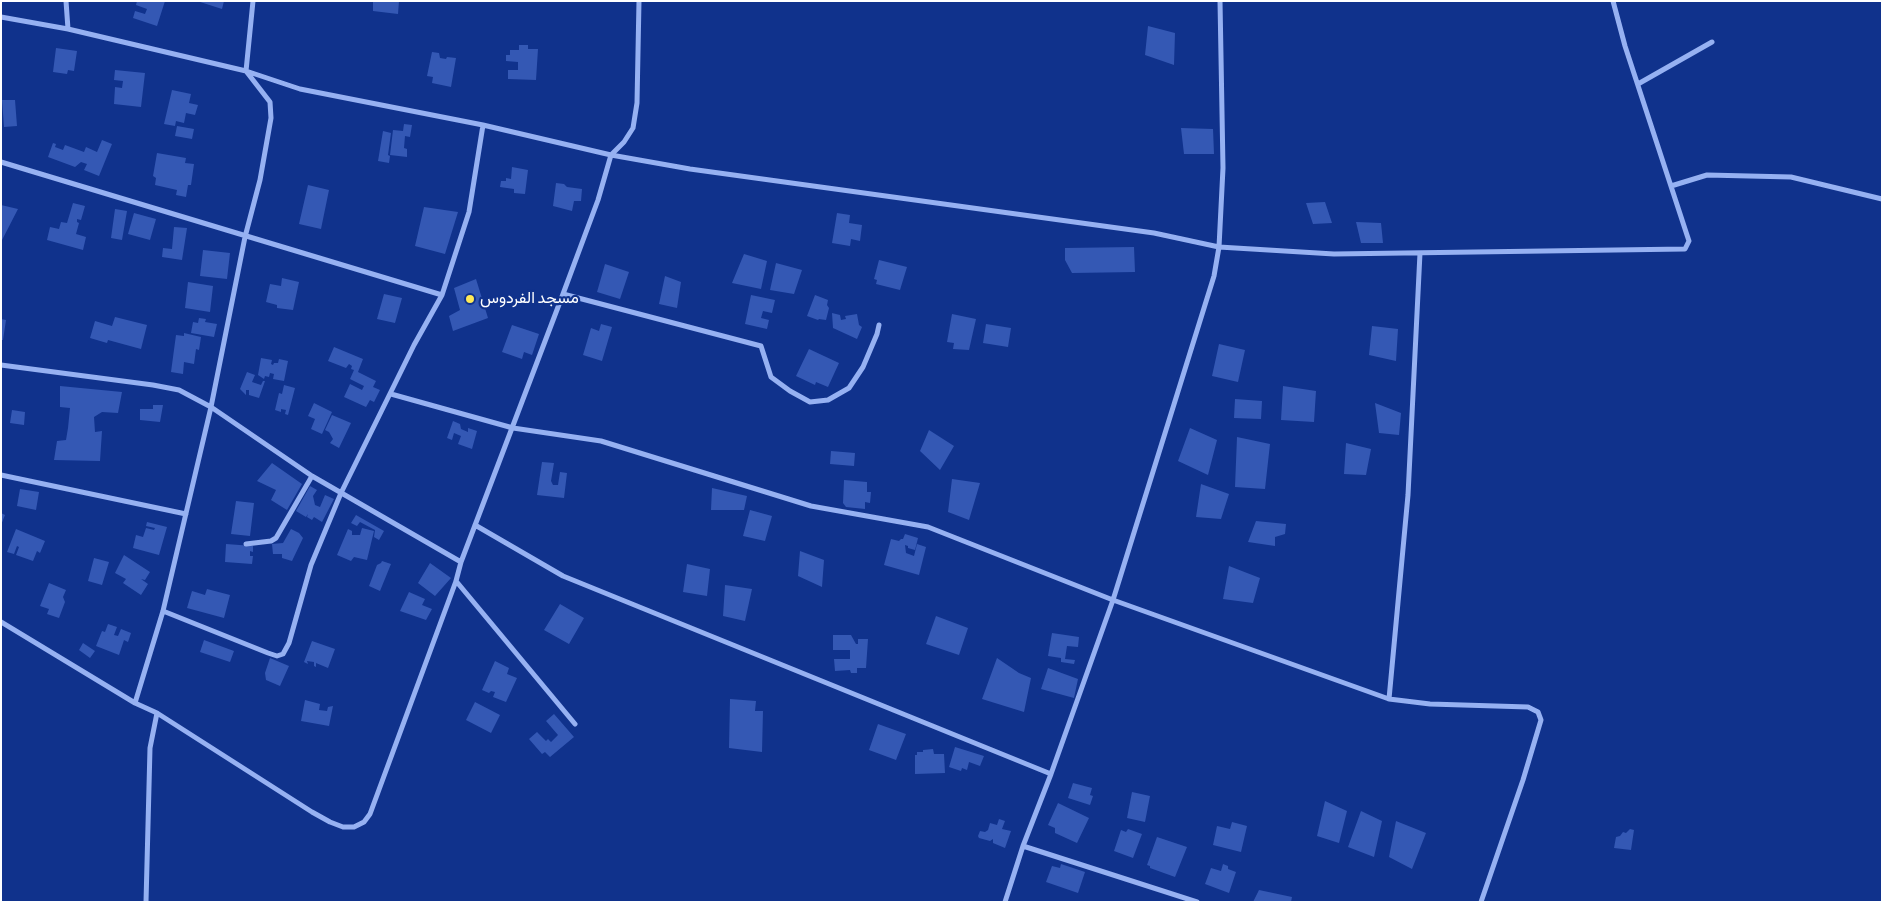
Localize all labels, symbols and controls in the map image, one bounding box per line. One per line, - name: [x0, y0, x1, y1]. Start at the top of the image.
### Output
- place label: مسجد الفردوس: [480, 289, 579, 309]
- marker: مسجد الفردوس: [464, 293, 476, 305]

